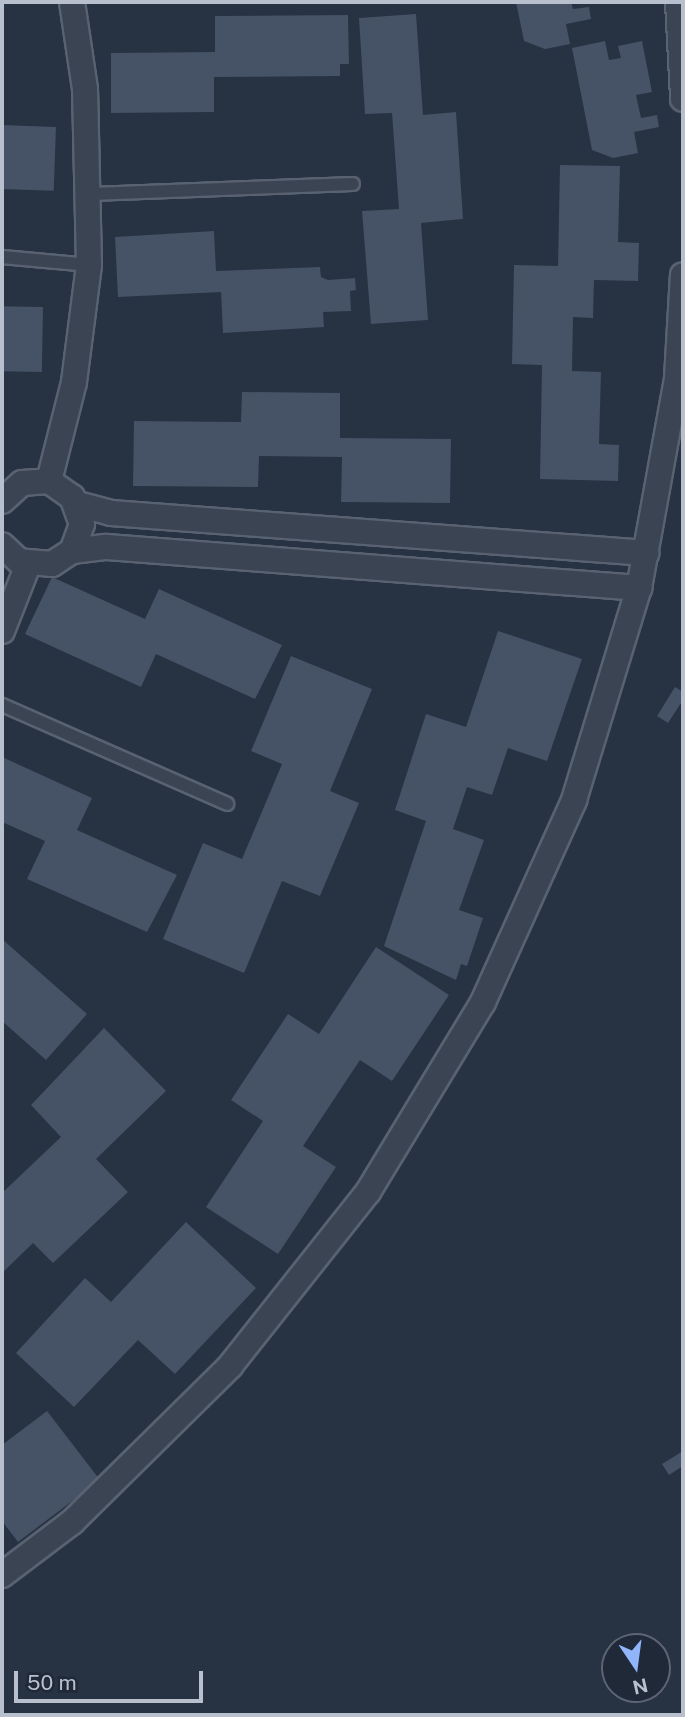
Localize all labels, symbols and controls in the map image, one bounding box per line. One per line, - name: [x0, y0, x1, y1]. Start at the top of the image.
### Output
- north arrow: [601, 1633, 671, 1703]
- scale bar: [18, 1658, 206, 1702]
- text: 50 m: [27, 1670, 77, 1695]
- text: N: [631, 1674, 650, 1699]

